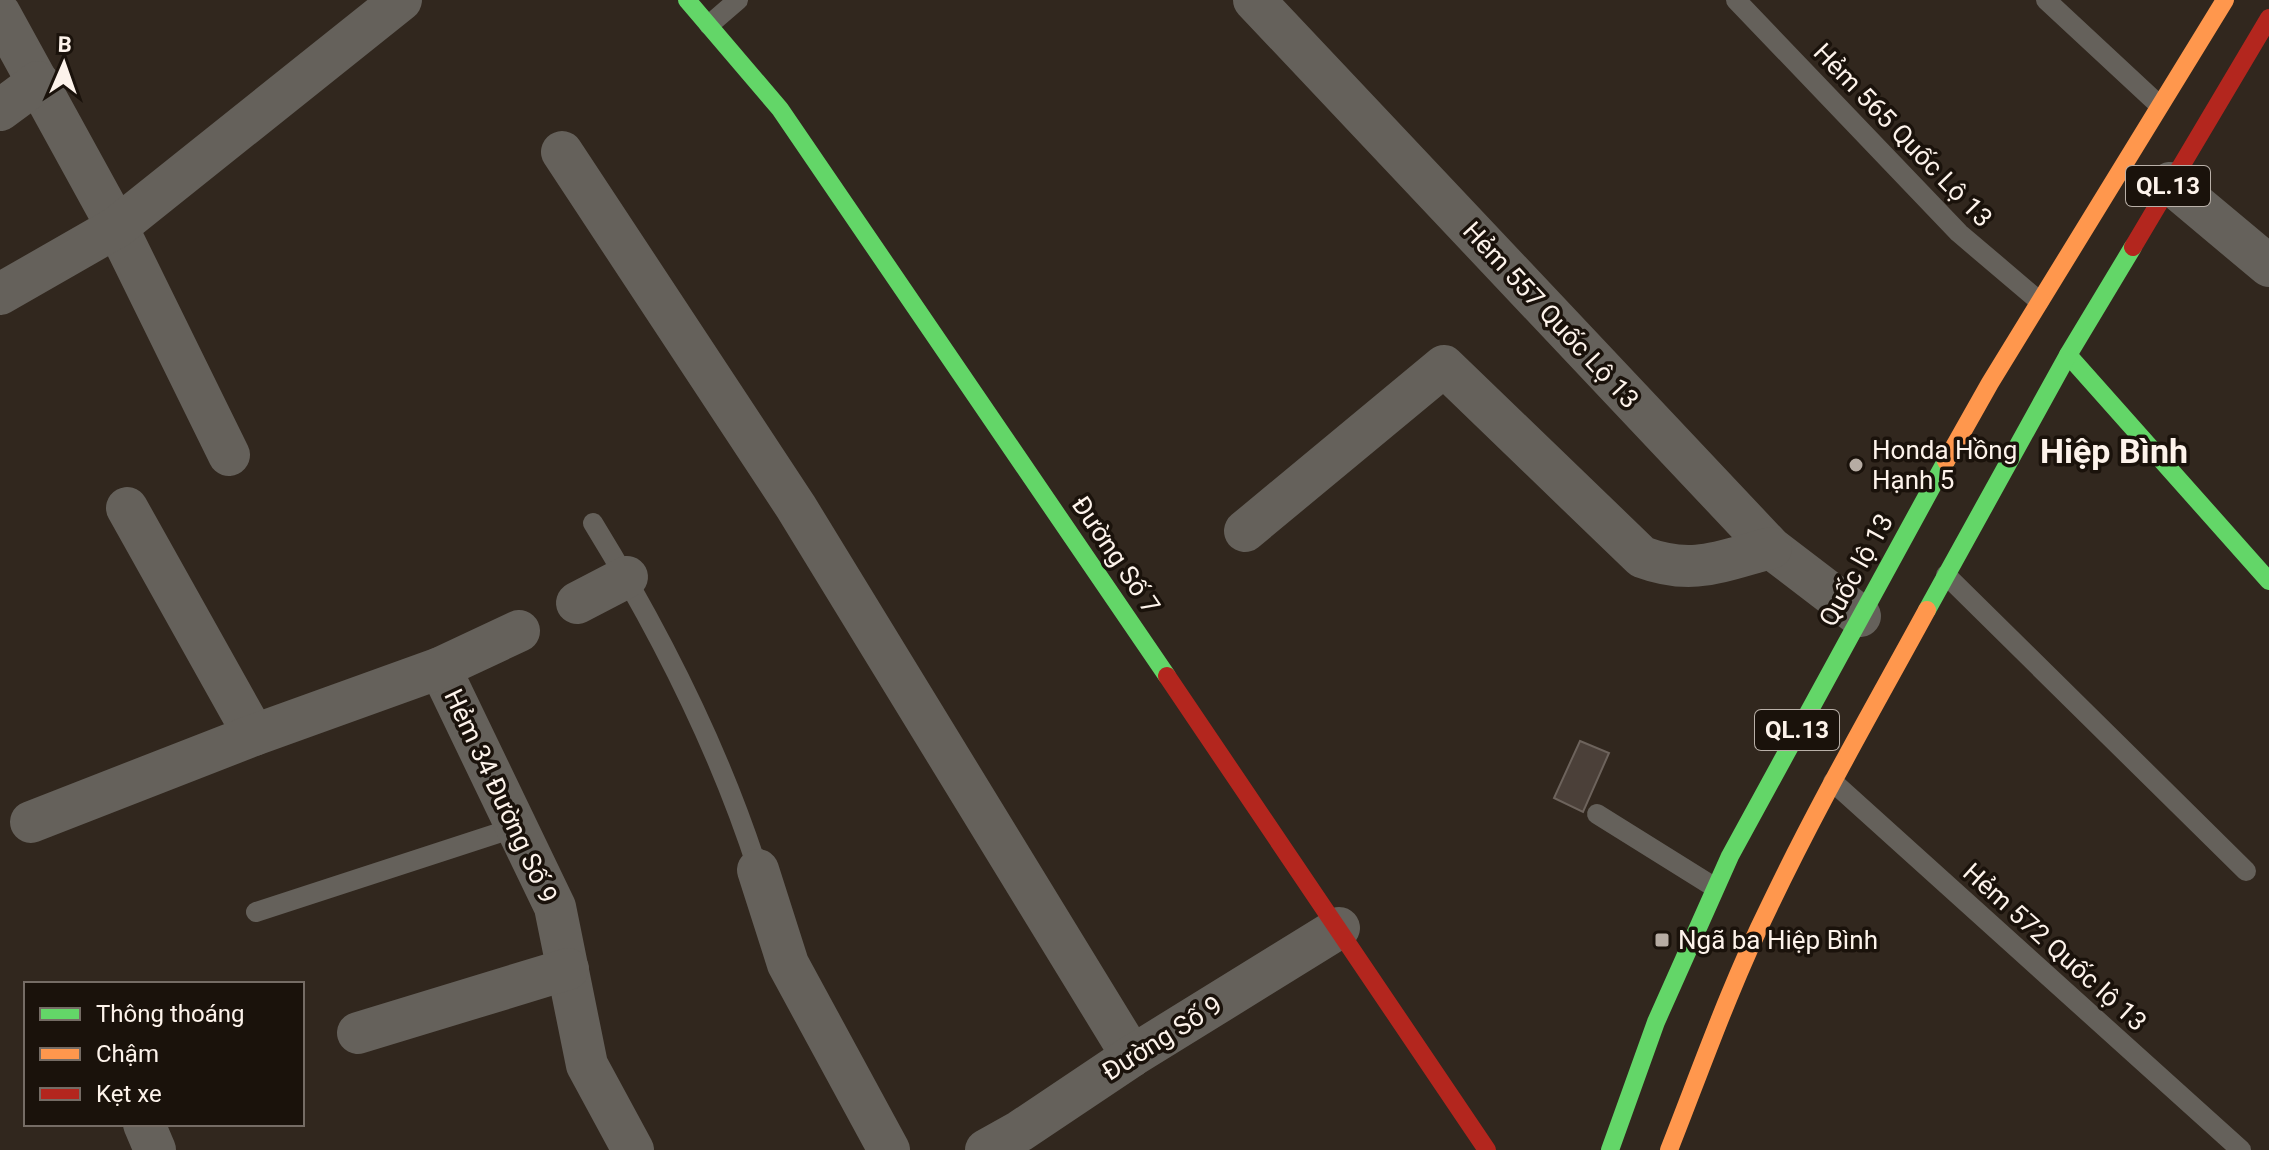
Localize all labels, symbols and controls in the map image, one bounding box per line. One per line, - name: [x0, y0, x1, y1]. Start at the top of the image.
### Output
- north arrow: [24, 24, 104, 104]
- text: B: [57, 32, 72, 57]
- street label: Hẻm 565 Quốc Lộ 13: [1808, 37, 1998, 233]
- road number: QL.13: [2126, 166, 2210, 206]
- street label: Hẻm 557 Quốc Lộ 13: [1457, 216, 1645, 414]
- district label: Hiệp Bình: [2040, 431, 2188, 471]
- place label: Honda Hồng Hạnh 5: [1872, 435, 2017, 495]
- marker: Honda Hồng Hạnh 5: [1847, 456, 1865, 474]
- street label: Đường Số 7: [1066, 491, 1166, 619]
- street label: Quốc lộ 13: [1813, 509, 1899, 631]
- street label: Hẻm 34 Đường Số 9: [438, 684, 564, 908]
- road number: QL.13: [1755, 710, 1839, 750]
- street label: Hẻm 572 Quốc lộ 13: [1957, 857, 2153, 1037]
- place label: Ngã ba Hiệp Bình: [1678, 925, 1878, 955]
- marker: Ngã ba Hiệp Bình: [1653, 931, 1671, 949]
- legend: [24, 982, 304, 1126]
- street label: Đường Số 9: [1097, 989, 1227, 1087]
- text: Thông thoáng: [96, 1000, 244, 1028]
- text: Chậm: [96, 1040, 159, 1068]
- text: Kẹt xe: [96, 1080, 162, 1108]

